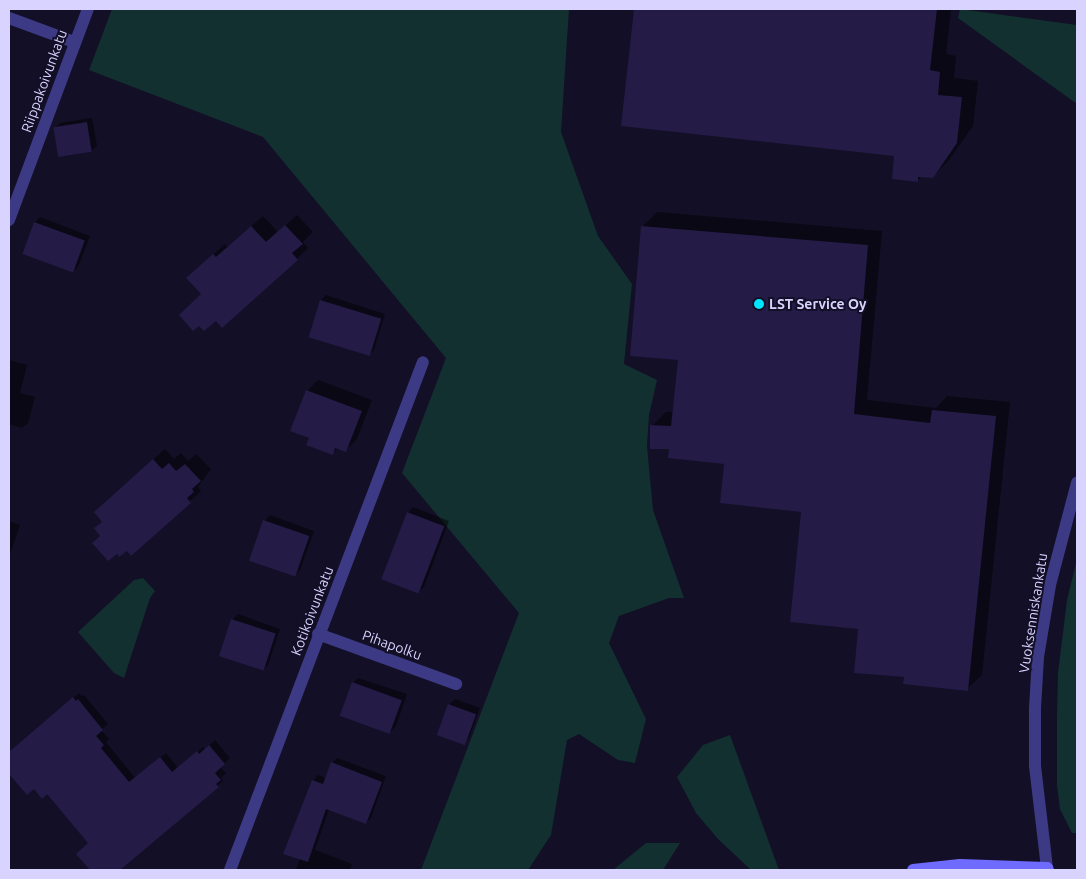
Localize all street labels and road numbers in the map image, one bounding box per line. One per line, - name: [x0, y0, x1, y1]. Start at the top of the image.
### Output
- street label: Riippakoivunkatu: [18, 27, 70, 135]
- street label: Vuoksenniskankatu: [1015, 552, 1051, 674]
- street label: Kotikoivunkatu: [287, 564, 337, 658]
- street label: Pihapolku: [360, 626, 424, 664]

